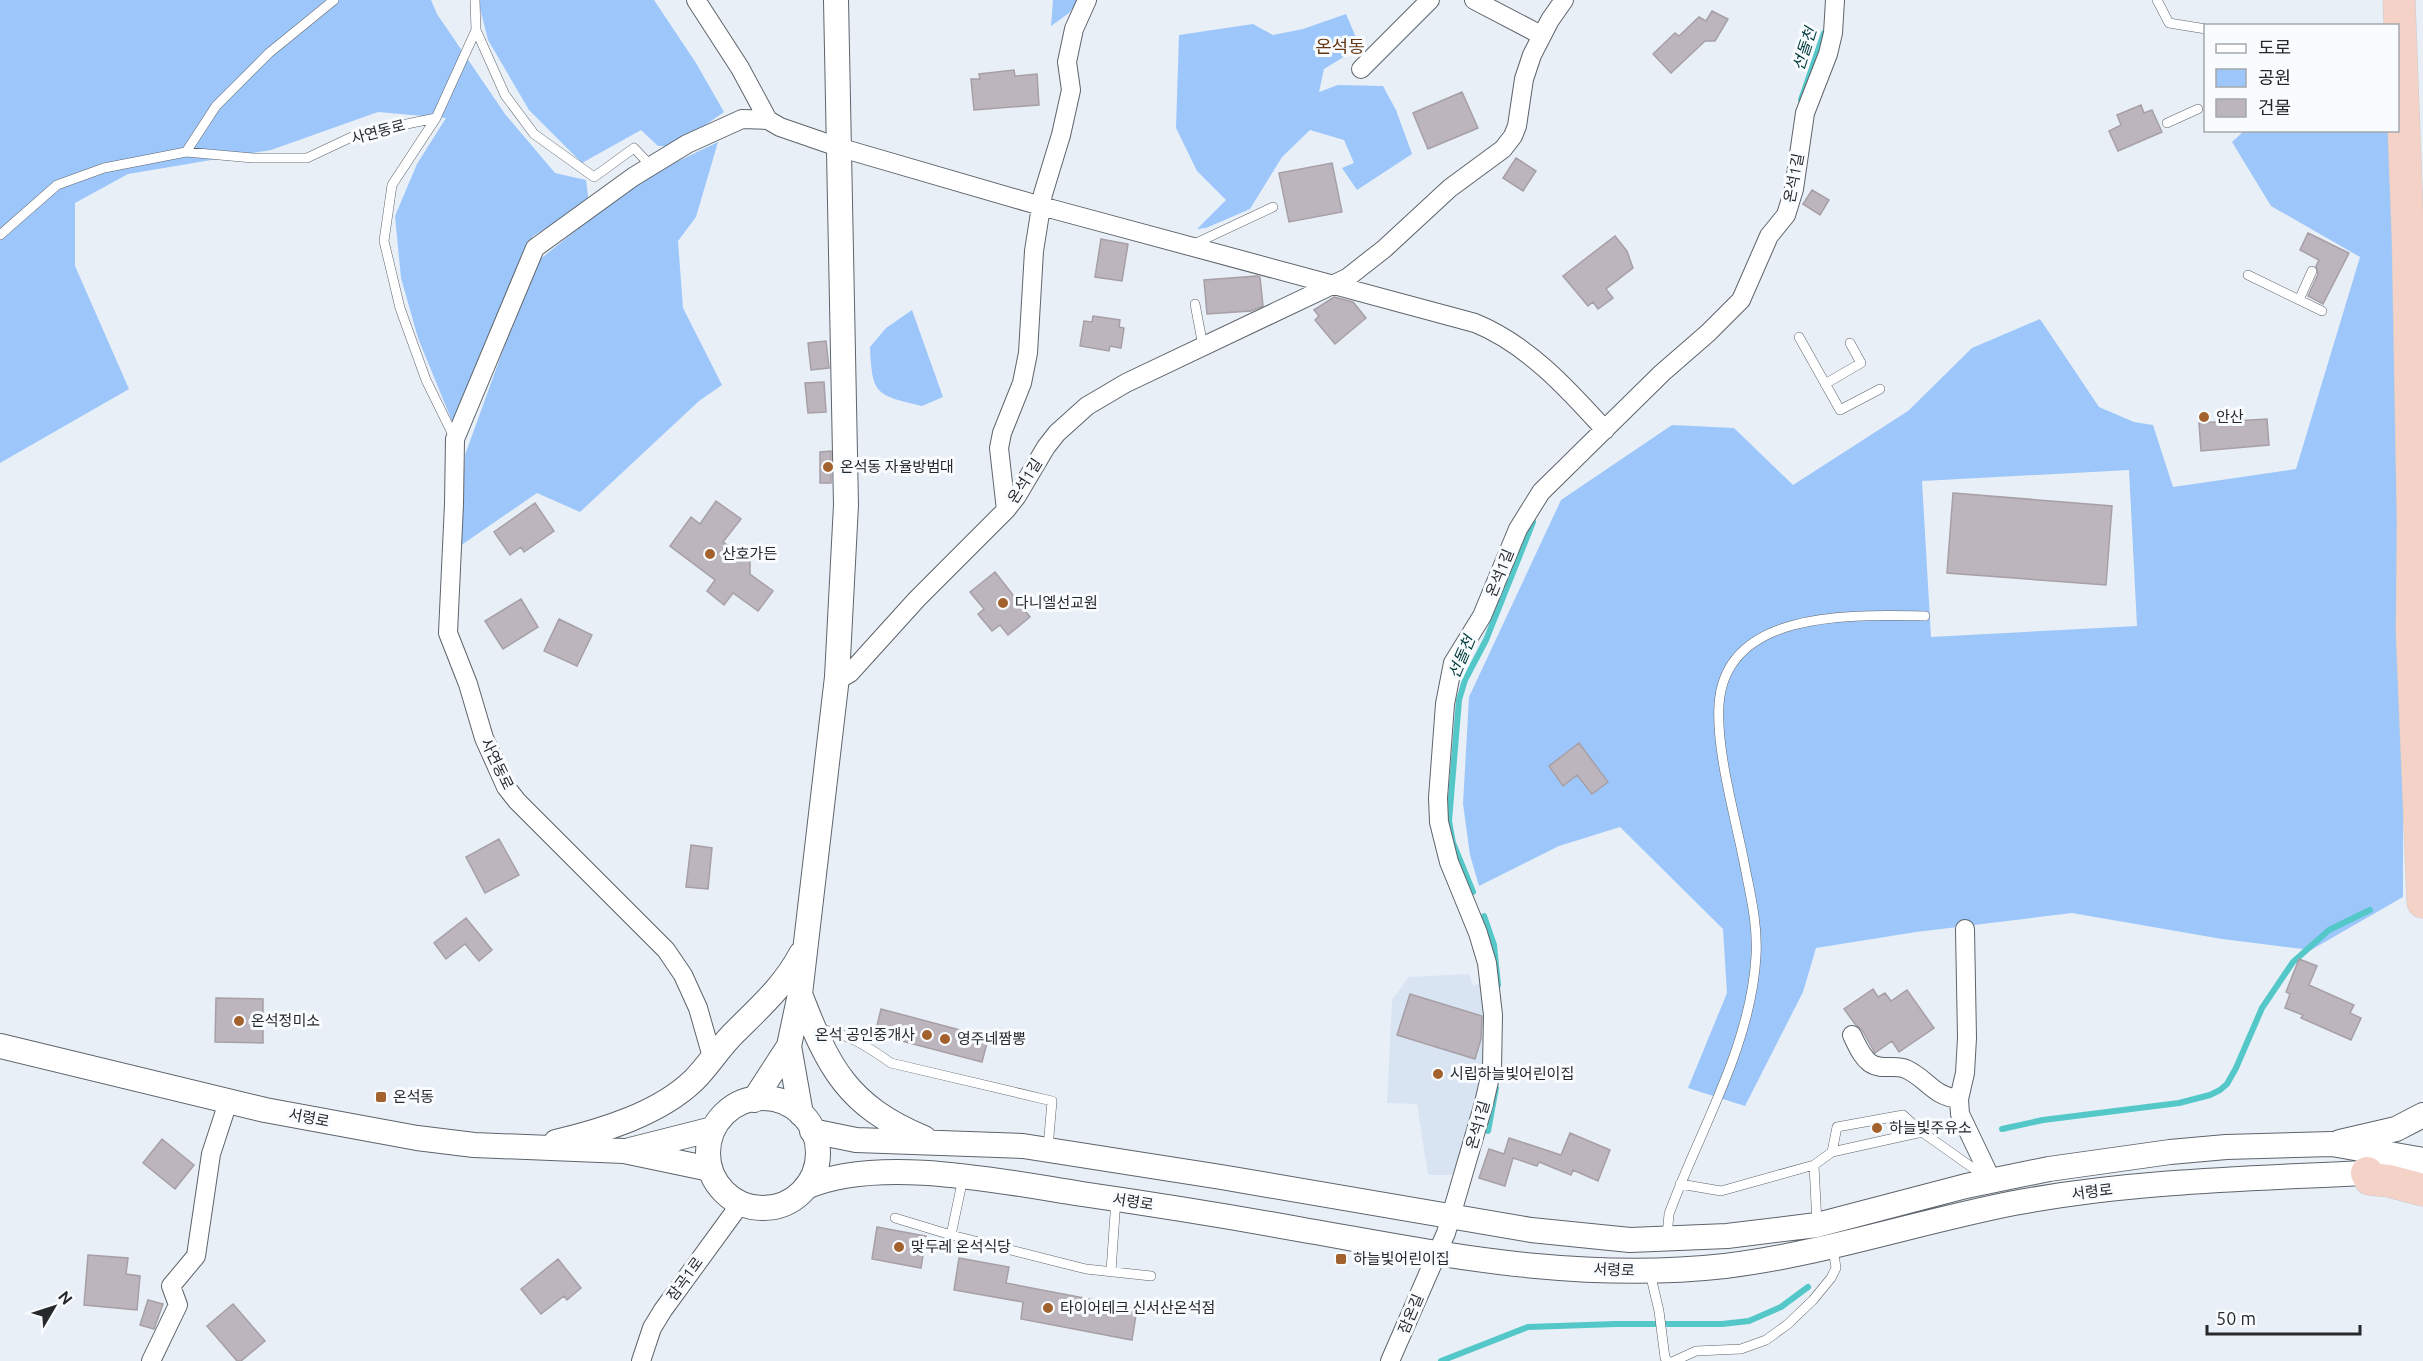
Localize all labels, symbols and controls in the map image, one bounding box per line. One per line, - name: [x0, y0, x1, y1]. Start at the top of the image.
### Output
- water label: 선돌천: [1789, 23, 1820, 73]
- legend: [2204, 24, 2399, 132]
- district label: 온석동: [1315, 36, 1365, 56]
- text: 도로: [2258, 37, 2291, 57]
- text: 공원: [2258, 67, 2291, 87]
- text: 건물: [2258, 97, 2291, 117]
- street label: 사연동로: [349, 116, 407, 147]
- street label: 온석1길: [1780, 152, 1807, 204]
- place label: 안산: [2216, 408, 2244, 425]
- marker: 안산: [2197, 410, 2211, 424]
- street label: 온석1길: [1004, 455, 1045, 506]
- place label: 온석동 자율방범대: [840, 458, 954, 475]
- marker: 온석동 자율방범대: [821, 460, 835, 474]
- place label: 산호가든: [722, 545, 777, 562]
- marker: 산호가든: [703, 547, 717, 561]
- street label: 온석1길: [1482, 547, 1517, 599]
- place label: 다니엘선교원: [1015, 594, 1098, 611]
- marker: 다니엘선교원: [996, 596, 1010, 610]
- water label: 선돌천: [1444, 631, 1479, 681]
- street label: 사연동로: [478, 735, 517, 792]
- place label: 온석정미소: [251, 1012, 320, 1029]
- marker: 온석정미소: [232, 1014, 246, 1028]
- place label: 온석 공인중개사: [815, 1026, 915, 1043]
- marker: 온석 공인중개사: [920, 1028, 934, 1042]
- place label: 영주네짬뽕: [957, 1030, 1026, 1047]
- marker: 영주네짬뽕: [938, 1032, 952, 1046]
- place label: 시립하늘빛어린이집: [1450, 1065, 1574, 1082]
- marker: 시립하늘빛어린이집: [1431, 1067, 1445, 1081]
- place label: 온석동: [393, 1088, 434, 1105]
- marker: 온석동: [374, 1090, 388, 1104]
- street label: 온석1길: [1462, 1099, 1493, 1151]
- street label: 서령로: [287, 1105, 331, 1130]
- place label: 하늘빛주유소: [1889, 1119, 1972, 1136]
- marker: 하늘빛주유소: [1870, 1121, 1884, 1135]
- street label: 서령로: [2070, 1181, 2114, 1202]
- street label: 서령로: [1111, 1190, 1155, 1213]
- place label: 맞두레 온석식당: [911, 1238, 1011, 1255]
- marker: 맞두레 온석식당: [892, 1240, 906, 1254]
- place label: 하늘빛어린이집: [1353, 1250, 1450, 1267]
- marker: 하늘빛어린이집: [1334, 1252, 1348, 1266]
- street label: 잠곡1로: [663, 1254, 706, 1304]
- street label: 서령로: [1593, 1260, 1635, 1279]
- north arrow: [24, 1277, 84, 1337]
- text: N: [55, 1287, 76, 1308]
- street label: 잠온길: [1395, 1291, 1426, 1336]
- scale bar: [2207, 1298, 2360, 1336]
- place label: 타이어테크 신서산온석점: [1060, 1299, 1215, 1316]
- marker: 타이어테크 신서산온석점: [1041, 1301, 1055, 1315]
- text: 50 m: [2216, 1308, 2256, 1328]

